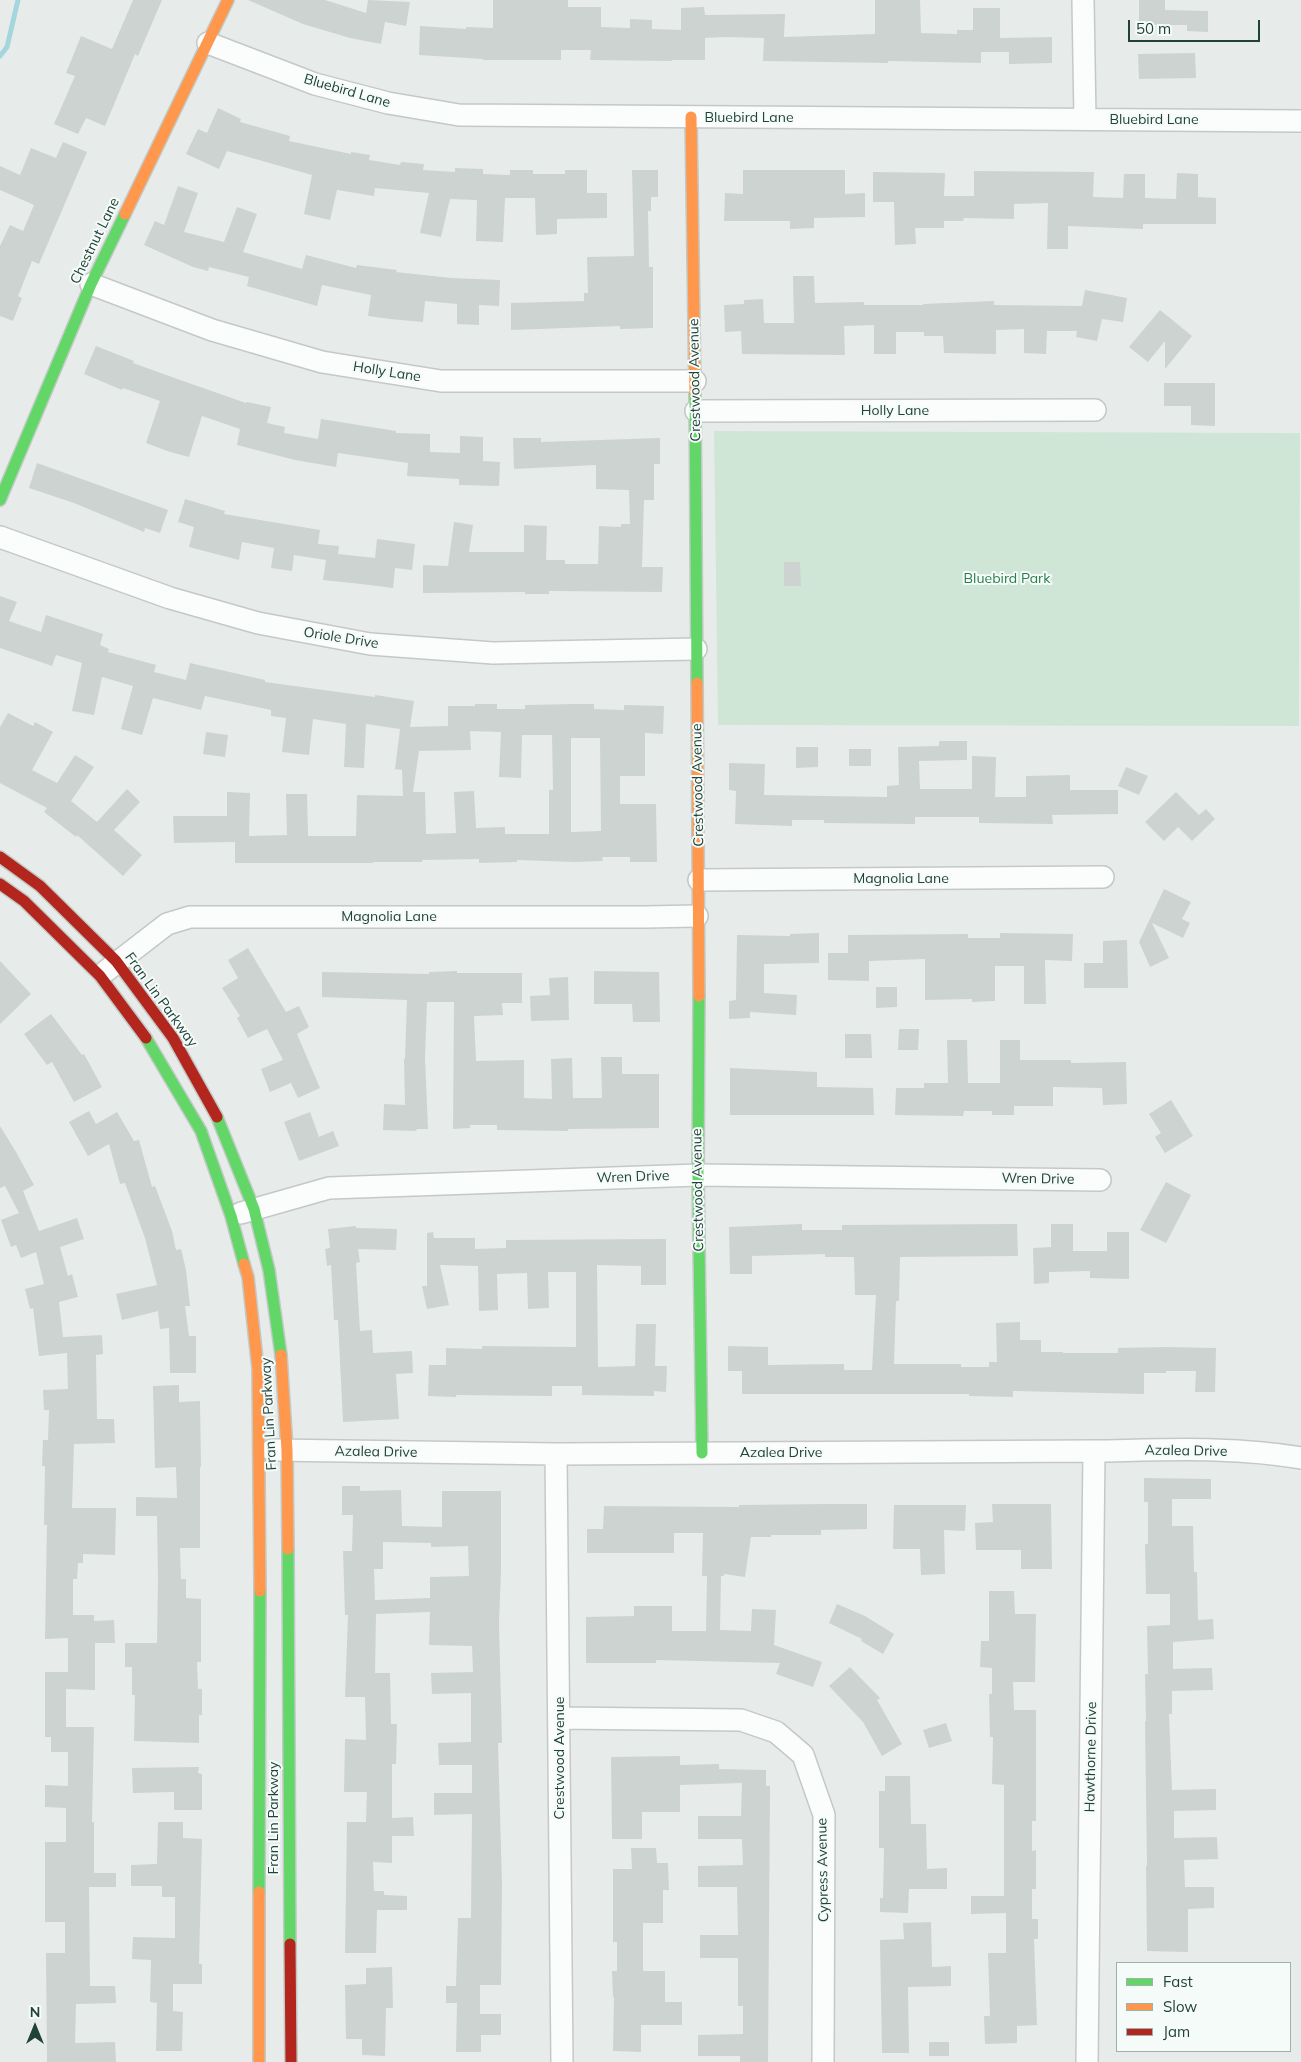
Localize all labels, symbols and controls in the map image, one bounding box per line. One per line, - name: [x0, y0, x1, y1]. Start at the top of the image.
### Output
- scale bar: [1131, 10, 1264, 42]
- text: 50 m: [1136, 19, 1171, 38]
- street label: Bluebird Lane: [302, 71, 392, 111]
- street label: Bluebird Lane: [704, 110, 794, 126]
- street label: Bluebird Lane: [1109, 112, 1199, 128]
- street label: Chestnut Lane: [67, 195, 123, 287]
- street label: Crestwood Avenue: [686, 318, 704, 442]
- street label: Holly Lane: [352, 358, 422, 386]
- street label: Holly Lane: [861, 403, 929, 419]
- park label: Bluebird Park: [964, 571, 1050, 587]
- street label: Oriole Drive: [302, 624, 380, 652]
- street label: Crestwood Avenue: [689, 723, 707, 847]
- street label: Magnolia Lane: [853, 871, 949, 887]
- street label: Magnolia Lane: [341, 909, 437, 925]
- street label: Fran Lin Parkway: [121, 949, 201, 1051]
- street label: Crestwood Avenue: [689, 1128, 707, 1252]
- street label: Wren Drive: [596, 1167, 670, 1187]
- street label: Wren Drive: [1001, 1170, 1075, 1188]
- street label: Fran Lin Parkway: [258, 1357, 280, 1471]
- street label: Azalea Drive: [1145, 1442, 1227, 1460]
- street label: Azalea Drive: [335, 1443, 417, 1461]
- street label: Azalea Drive: [740, 1445, 822, 1461]
- street label: Crestwood Avenue: [552, 1697, 568, 1819]
- street label: Hawthorne Drive: [1082, 1701, 1100, 1813]
- street label: Fran Lin Parkway: [266, 1762, 282, 1874]
- street label: Cypress Avenue: [814, 1818, 832, 1922]
- legend: [1116, 1962, 1291, 2052]
- text: Fast: [1163, 1972, 1193, 1991]
- text: Slow: [1163, 1997, 1197, 2016]
- north arrow: [10, 2002, 60, 2052]
- text: N: [30, 2003, 40, 2021]
- text: Jam: [1163, 2022, 1190, 2041]

